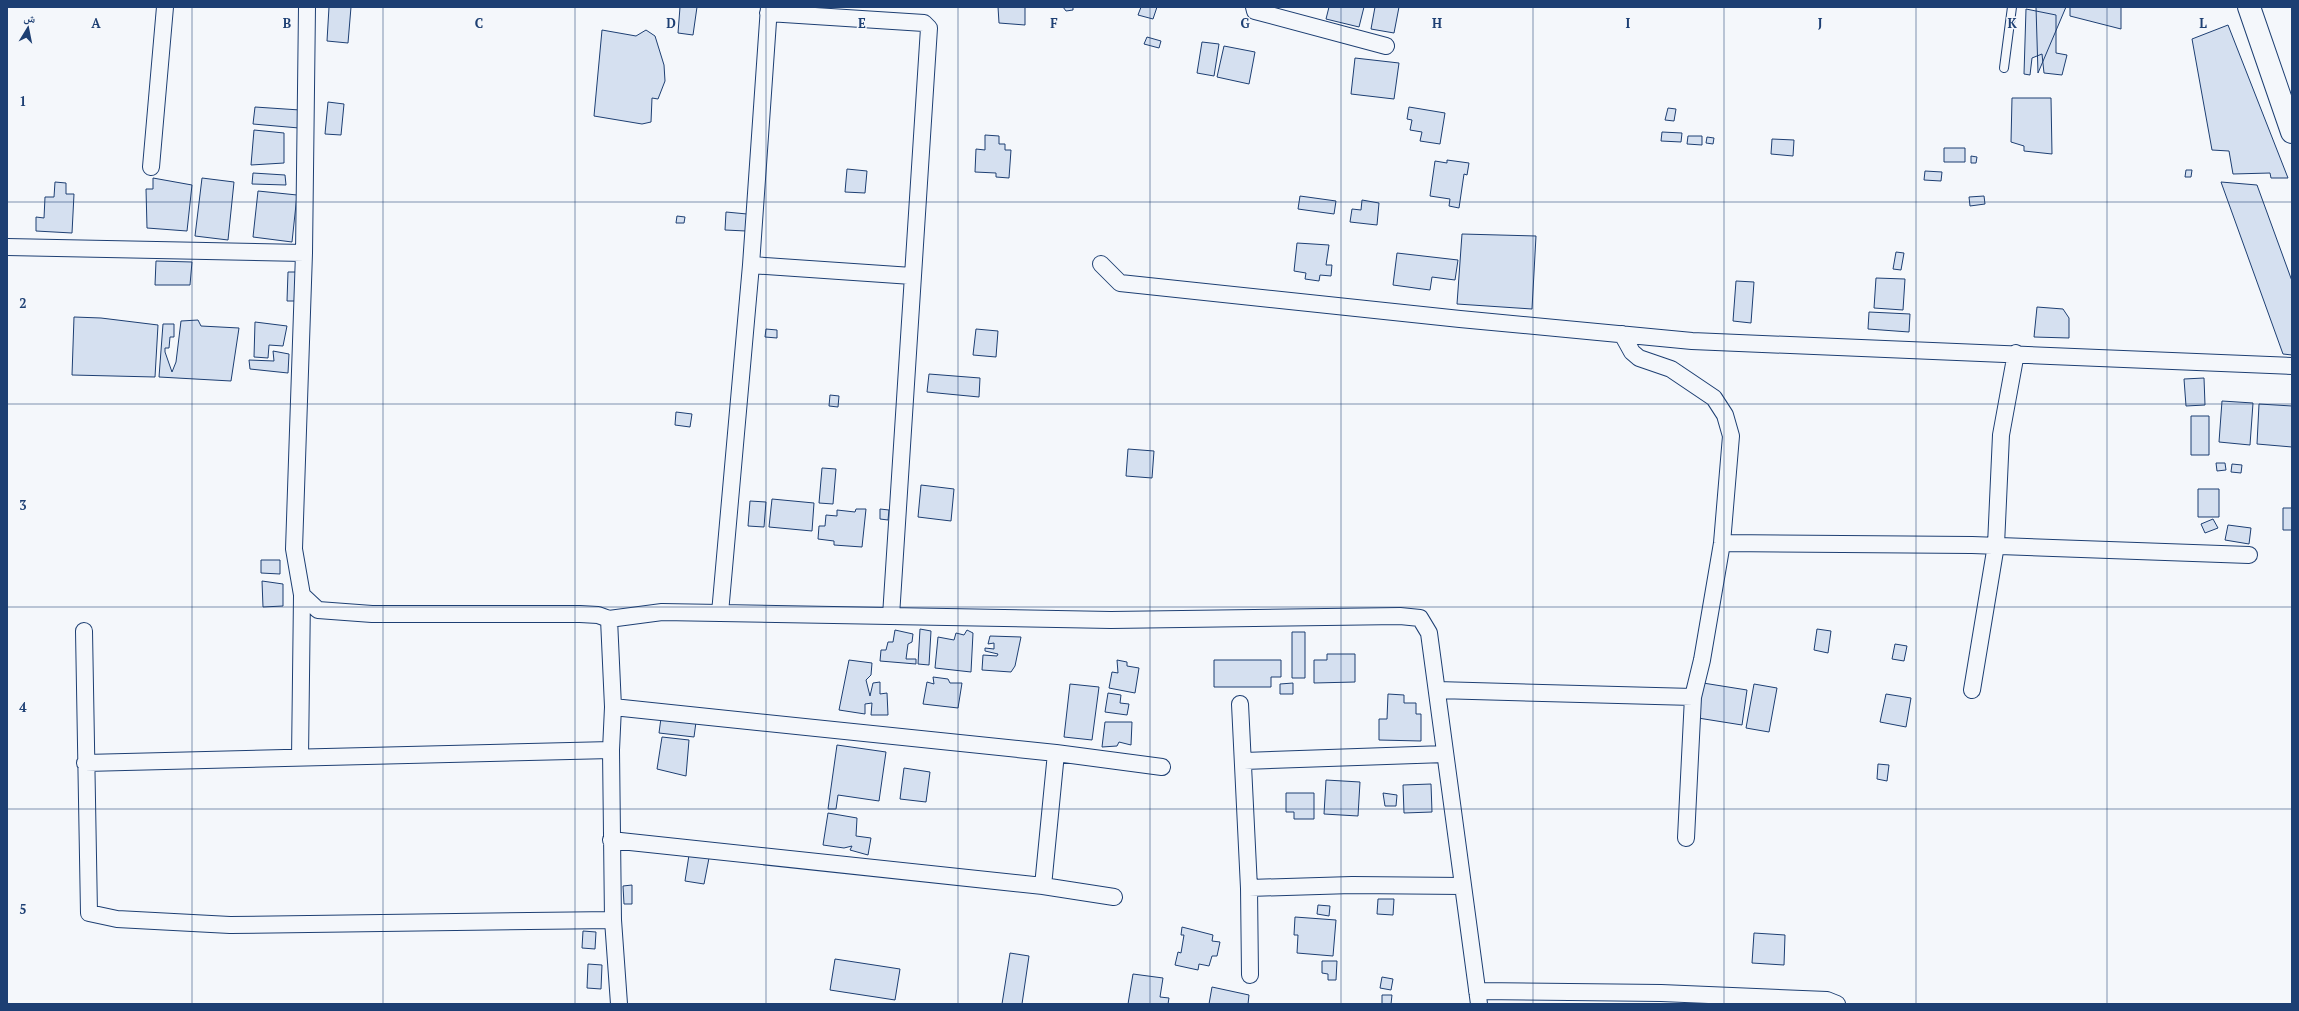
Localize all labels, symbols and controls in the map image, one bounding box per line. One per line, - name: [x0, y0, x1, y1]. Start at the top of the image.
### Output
- north arrow: [8, 8, 48, 48]
- text: ش: [23, 10, 37, 27]
- text: A: [91, 14, 101, 32]
- text: B: [283, 14, 291, 32]
- text: C: [475, 14, 483, 32]
- text: D: [666, 14, 676, 32]
- text: E: [858, 14, 866, 32]
- text: F: [1050, 14, 1058, 32]
- text: G: [1240, 14, 1250, 32]
- text: H: [1432, 14, 1442, 32]
- text: I: [1626, 14, 1631, 32]
- text: J: [1818, 14, 1823, 32]
- text: K: [2007, 14, 2017, 32]
- text: L: [2199, 14, 2207, 32]
- text: 1: [19, 92, 27, 110]
- text: 2: [19, 294, 27, 312]
- text: 3: [19, 496, 27, 514]
- text: 4: [19, 698, 27, 716]
- text: 5: [19, 900, 27, 918]

